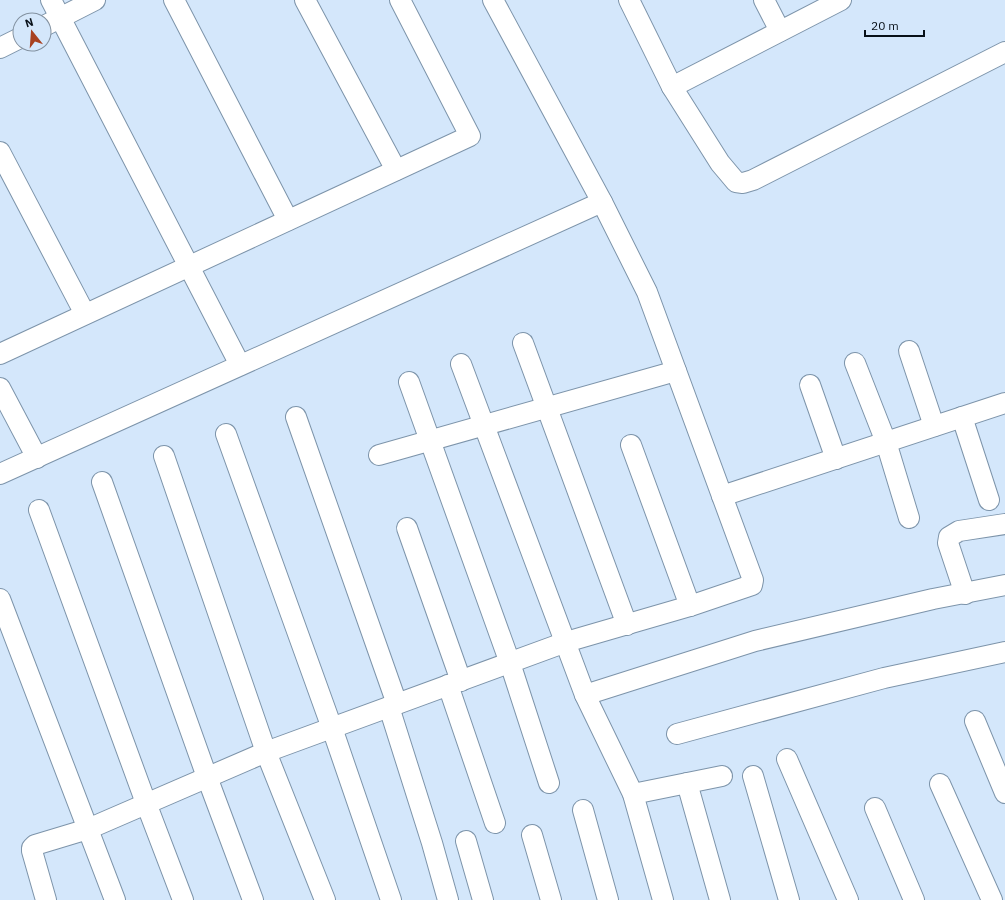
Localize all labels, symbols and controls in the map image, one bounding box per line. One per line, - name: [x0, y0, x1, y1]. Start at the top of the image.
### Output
- north arrow: [12, 12, 52, 52]
- scale bar: [865, 12, 924, 38]
- text: N: [23, 15, 35, 30]
- text: 20 m: [871, 18, 899, 33]

